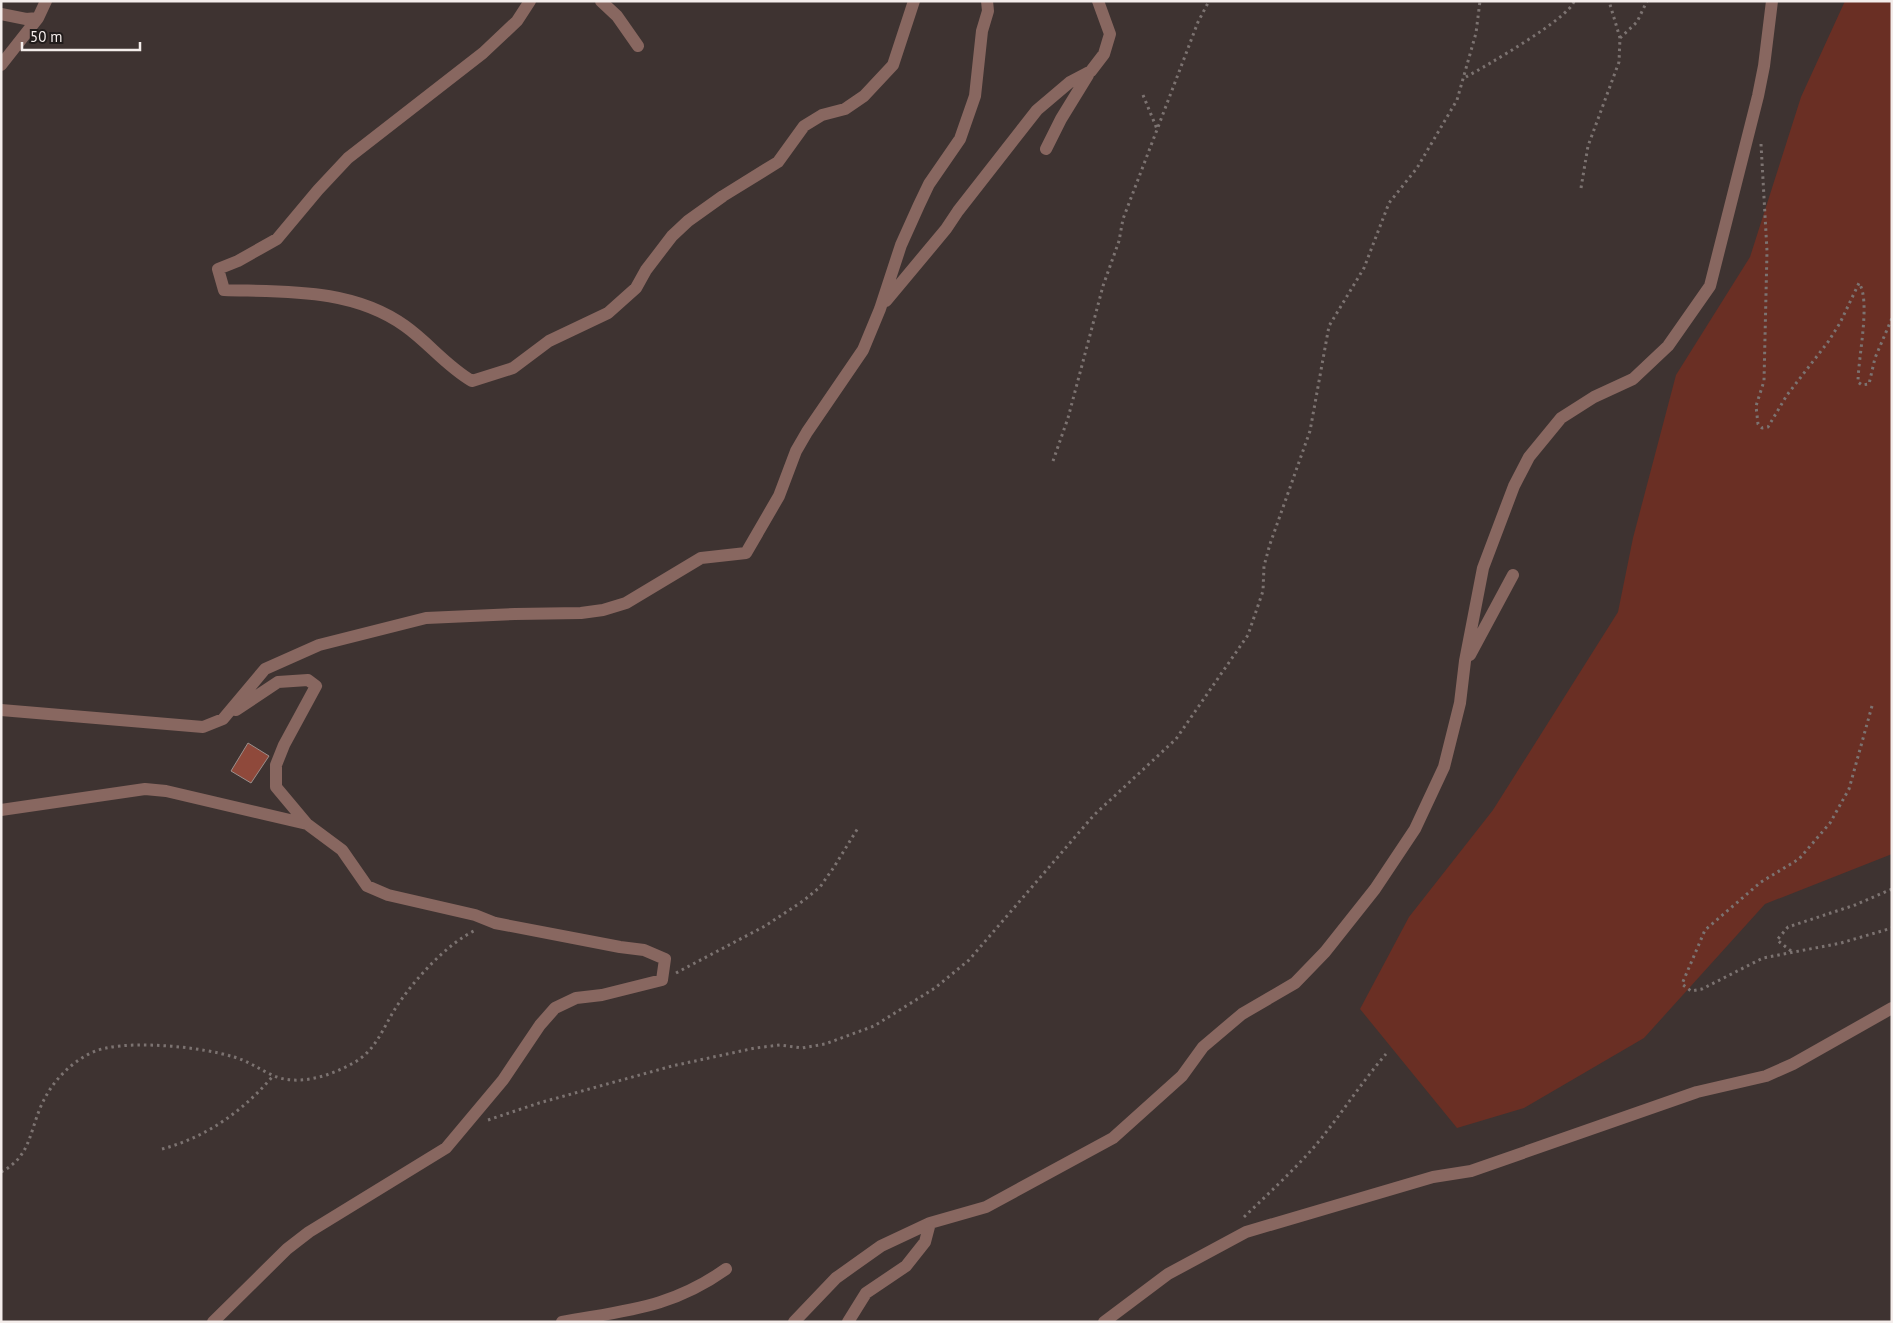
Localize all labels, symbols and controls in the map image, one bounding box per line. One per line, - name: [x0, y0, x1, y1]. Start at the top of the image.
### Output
- scale bar: [22, 20, 140, 52]
- text: 50 m: [30, 27, 63, 46]

